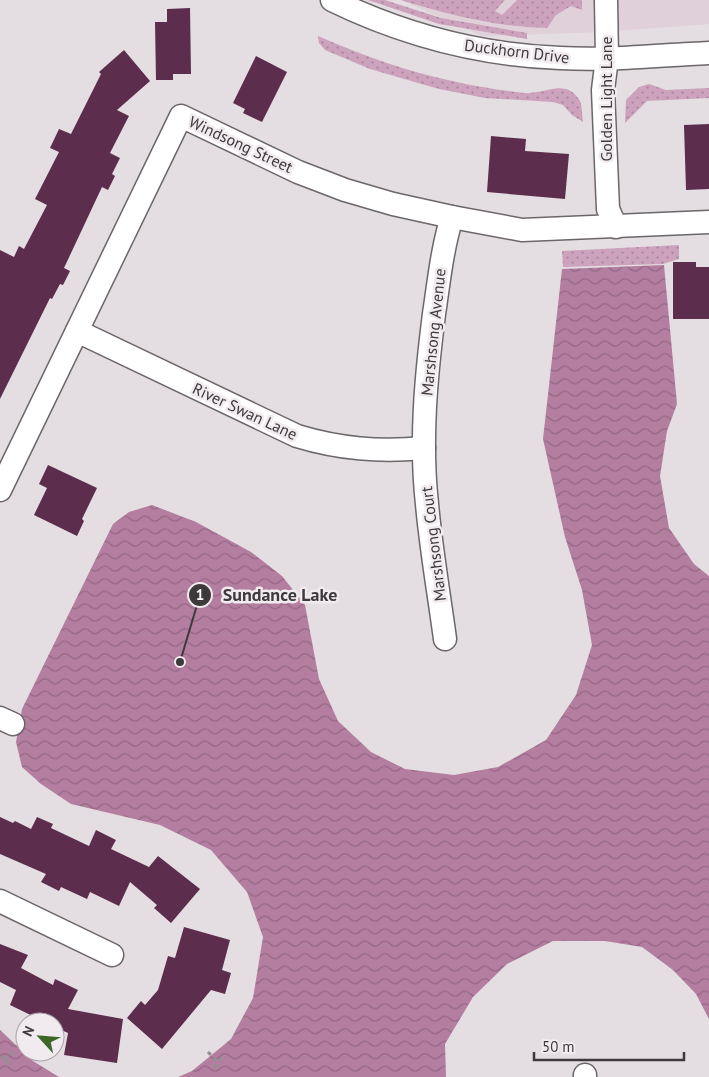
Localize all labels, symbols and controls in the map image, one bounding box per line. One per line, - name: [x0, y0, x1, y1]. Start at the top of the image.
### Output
- street label: Duckhorn Drive: [463, 35, 571, 67]
- street label: Golden Light Lane: [596, 36, 616, 162]
- street label: Windsong Street: [186, 111, 297, 177]
- street label: Marshsong Avenue: [416, 267, 450, 397]
- street label: River Swan Lane: [189, 378, 301, 444]
- street label: Marshsong Court: [416, 485, 450, 603]
- callout: Sundance Lake: [188, 578, 347, 611]
- text: Sundance Lake: [223, 583, 337, 606]
- text: 1: [196, 585, 204, 604]
- north arrow: [15, 1012, 65, 1062]
- text: N: [18, 1023, 38, 1039]
- scale bar: [534, 1030, 684, 1062]
- text: 50 m: [542, 1037, 575, 1056]

